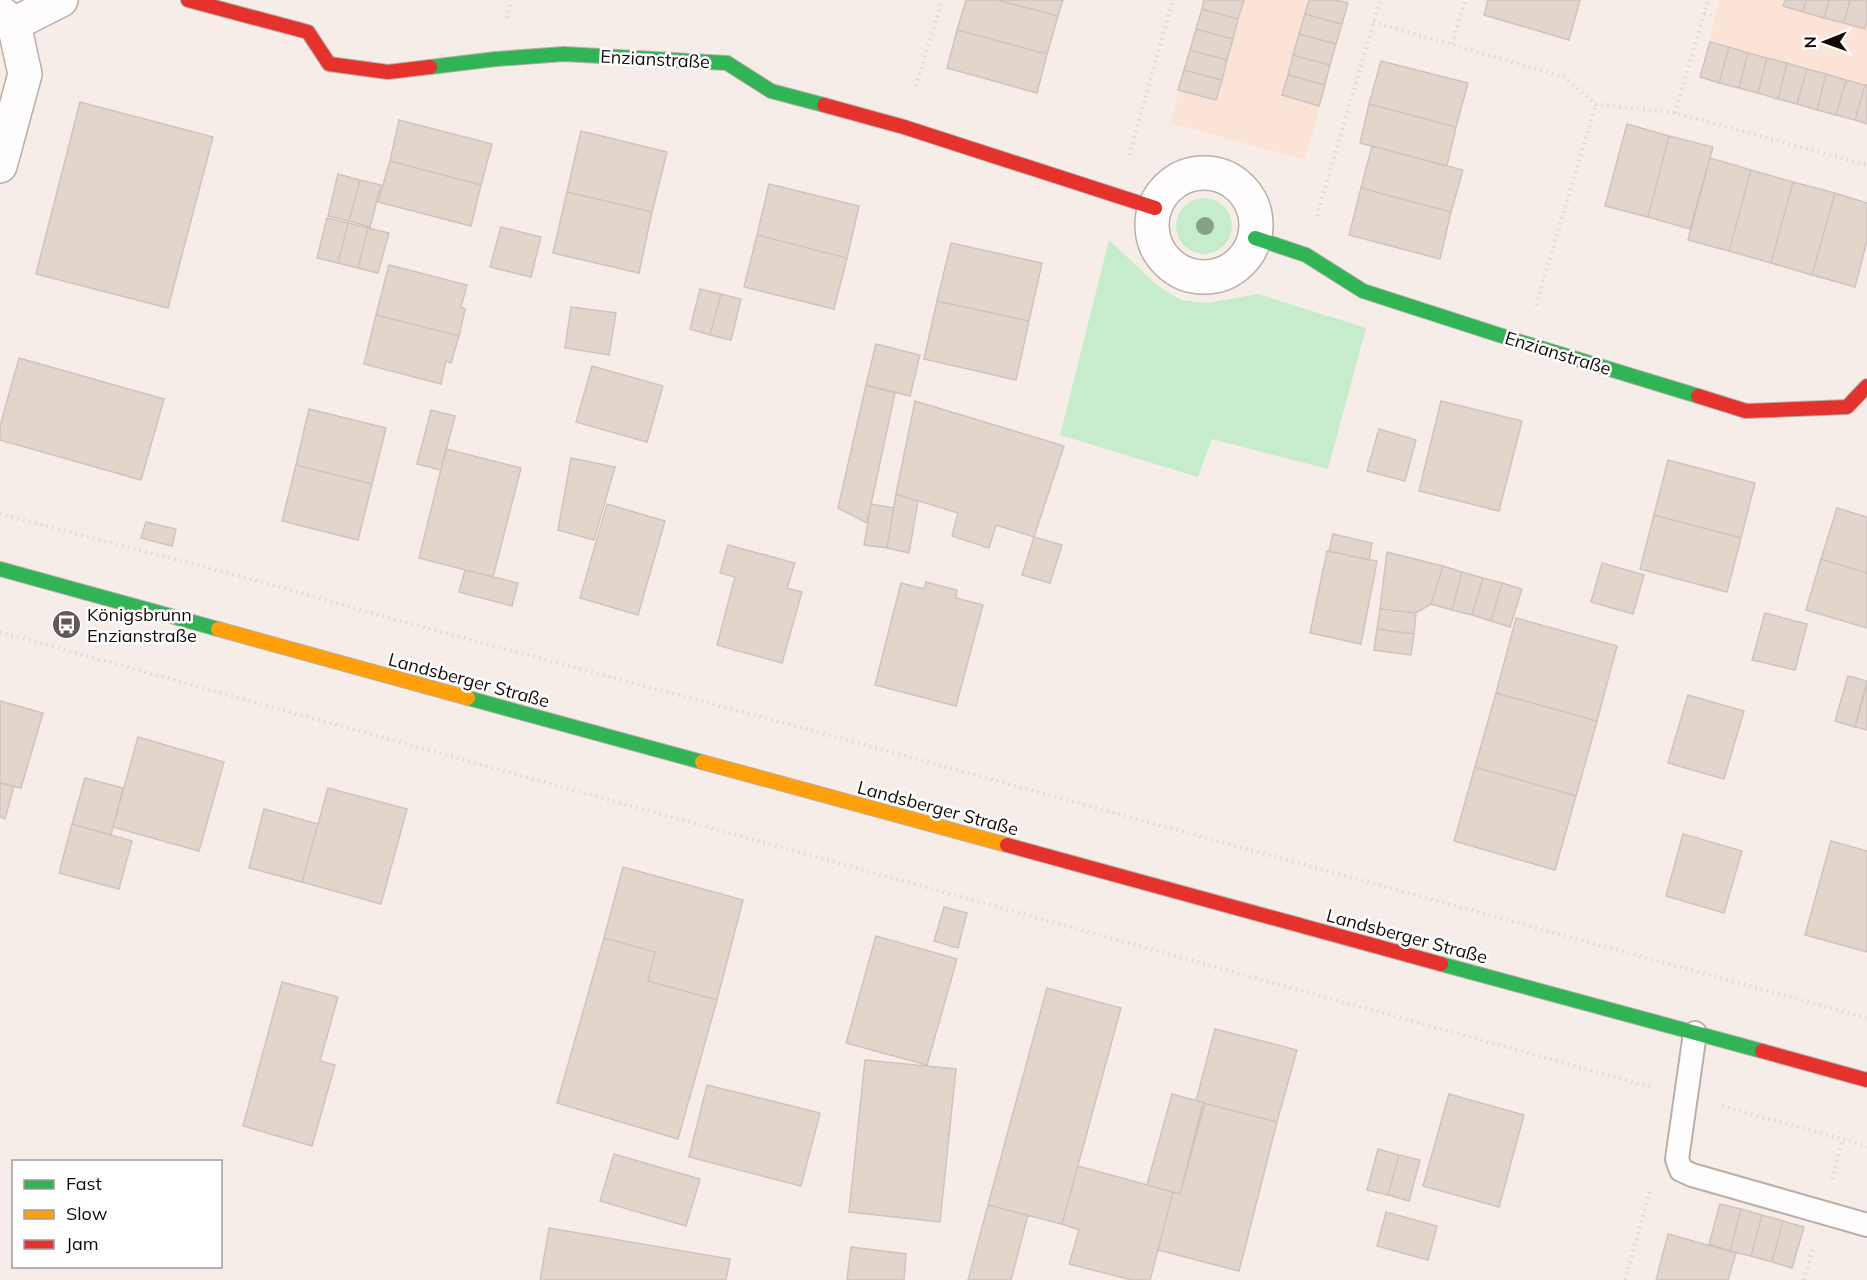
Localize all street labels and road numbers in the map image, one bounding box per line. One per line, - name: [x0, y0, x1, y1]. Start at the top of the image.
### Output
- street label: Enzianstraße: [600, 45, 710, 73]
- street label: Enzianstraße: [1502, 326, 1614, 380]
- street label: Landsberger Straße: [386, 647, 552, 713]
- street label: Landsberger Straße: [855, 775, 1021, 841]
- street label: Landsberger Straße: [1324, 903, 1490, 969]

